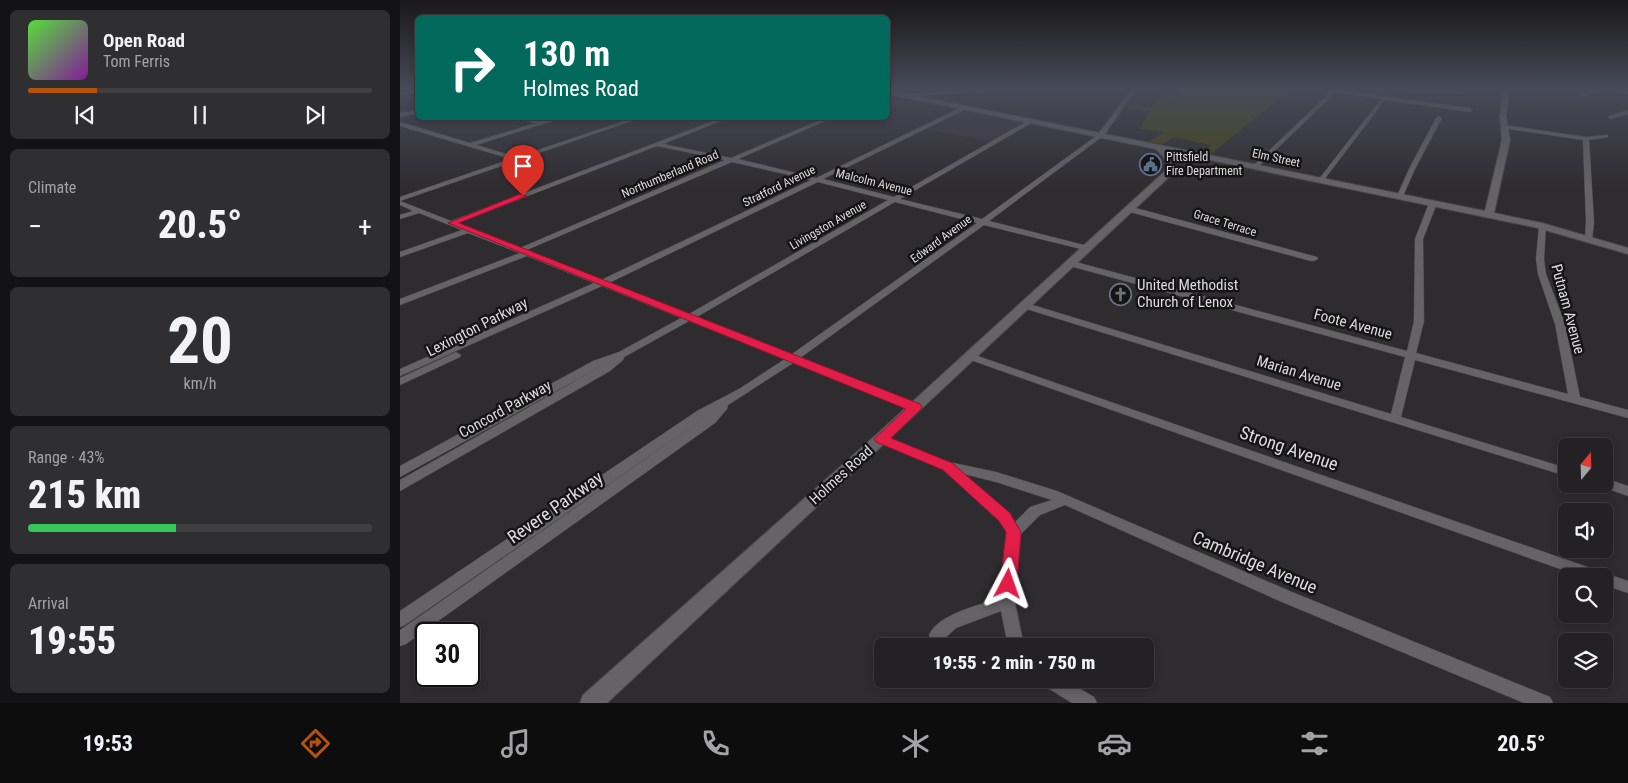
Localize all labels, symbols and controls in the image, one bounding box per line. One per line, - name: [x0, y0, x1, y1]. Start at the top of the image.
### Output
- text: Open Road: [103, 29, 185, 52]
- text: 130 m: [523, 34, 610, 75]
- icon: right: [440, 35, 505, 100]
- text: Tom Ferris: [103, 52, 170, 71]
- text: Holmes Road: [523, 76, 639, 101]
- icon: previous: [71, 101, 99, 129]
- icon: pause: [186, 101, 214, 129]
- icon: next: [301, 101, 329, 129]
- pin: [502, 145, 544, 196]
- street label: Elm Street: [1251, 146, 1302, 170]
- street label: Northumberland Road: [619, 147, 721, 201]
- place label: Pittsfield Fire Department: [1166, 150, 1243, 178]
- icon: arrive: [509, 152, 537, 180]
- public building icon: Pittsfield Fire Department: [1138, 152, 1162, 176]
- street label: Stratford Avenue: [740, 162, 818, 210]
- street label: Malcolm Avenue: [834, 166, 914, 198]
- text: Climate: [28, 178, 76, 197]
- street label: Livingston Avenue: [787, 197, 869, 253]
- text: 20.5°: [158, 203, 242, 247]
- street label: Grace Terrace: [1192, 207, 1259, 239]
- text: −: [28, 210, 42, 243]
- text: +: [358, 210, 372, 243]
- street label: Edward Avenue: [908, 212, 975, 266]
- street label: Putnam Avenue: [1547, 262, 1589, 356]
- place label: United Methodist Church of Lenox: [1137, 276, 1238, 311]
- church icon: United Methodist Church of Lenox: [1109, 282, 1133, 306]
- street label: Lexington Parkway: [423, 294, 531, 360]
- text: 20: [167, 303, 233, 379]
- street label: Foote Avenue: [1312, 305, 1394, 343]
- street label: Marian Avenue: [1254, 352, 1344, 394]
- text: km/h: [184, 374, 216, 393]
- street label: Concord Parkway: [456, 376, 554, 442]
- street label: Strong Avenue: [1237, 421, 1341, 475]
- north arrow: [1558, 438, 1612, 492]
- map controls: [1558, 438, 1613, 688]
- street label: Holmes Road: [806, 442, 876, 508]
- text: Range · 43%: [28, 448, 104, 467]
- street label: Revere Parkway: [503, 466, 607, 548]
- text: 215 km: [28, 473, 141, 517]
- button: sound: [1558, 503, 1613, 558]
- street label: Cambridge Avenue: [1190, 526, 1320, 598]
- position arrow: [981, 557, 1033, 609]
- button: search: [1558, 568, 1613, 623]
- text: Arrival: [28, 594, 69, 613]
- text: 19:55: [28, 619, 116, 663]
- speed limit sign: 30: [415, 622, 480, 687]
- button: layers: [1558, 633, 1613, 688]
- text: 19:55 · 2 min · 750 m: [933, 651, 1095, 674]
- icon: directions: [298, 726, 333, 761]
- icon: music: [498, 726, 533, 761]
- icon: phone: [698, 726, 733, 761]
- icon: climate: [898, 726, 933, 761]
- icon: car: [1097, 726, 1132, 761]
- icon: filters: [1297, 726, 1332, 761]
- text: 19:53: [82, 731, 133, 756]
- text: 20.5°: [1497, 731, 1545, 756]

